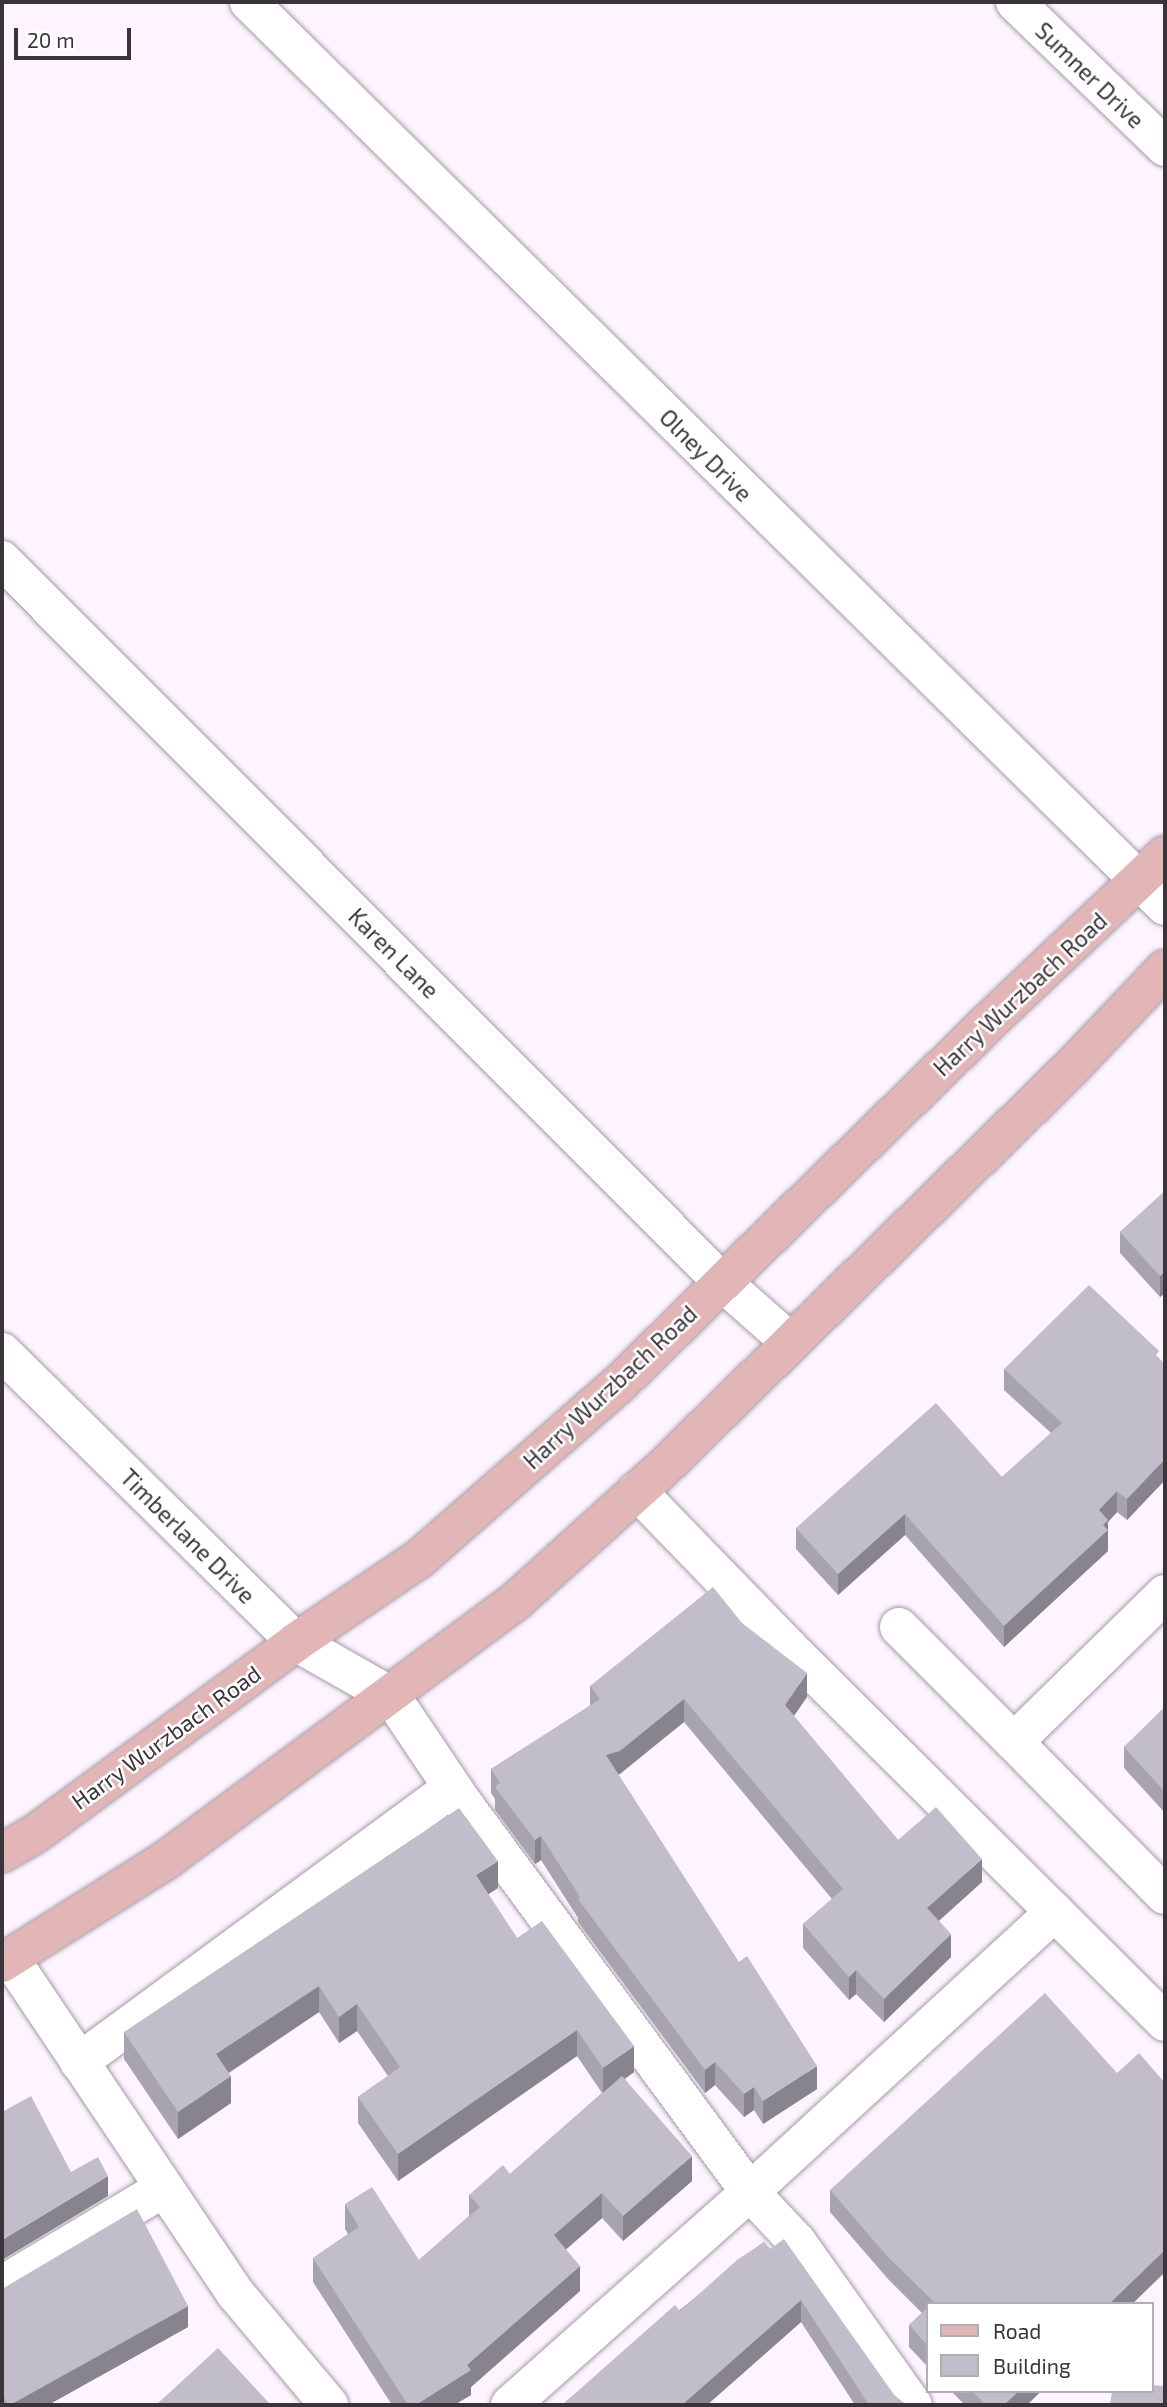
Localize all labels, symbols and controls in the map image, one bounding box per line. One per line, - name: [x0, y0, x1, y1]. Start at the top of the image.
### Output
- scale bar: [18, 14, 135, 58]
- street label: Sumner Drive: [1030, 16, 1150, 134]
- text: 20 m: [27, 27, 75, 52]
- street label: Olney Drive: [654, 403, 758, 507]
- street label: Karen Lane: [343, 902, 445, 1004]
- street label: Harry Wurzbach Road: [927, 906, 1113, 1082]
- street label: Harry Wurzbach Road: [517, 1299, 703, 1475]
- street label: Timberlane Drive: [115, 1463, 261, 1609]
- street label: Harry Wurzbach Road: [66, 1659, 266, 1815]
- legend: [926, 2302, 1153, 2393]
- text: Road: [993, 2318, 1041, 2343]
- text: Building: [993, 2353, 1071, 2378]

